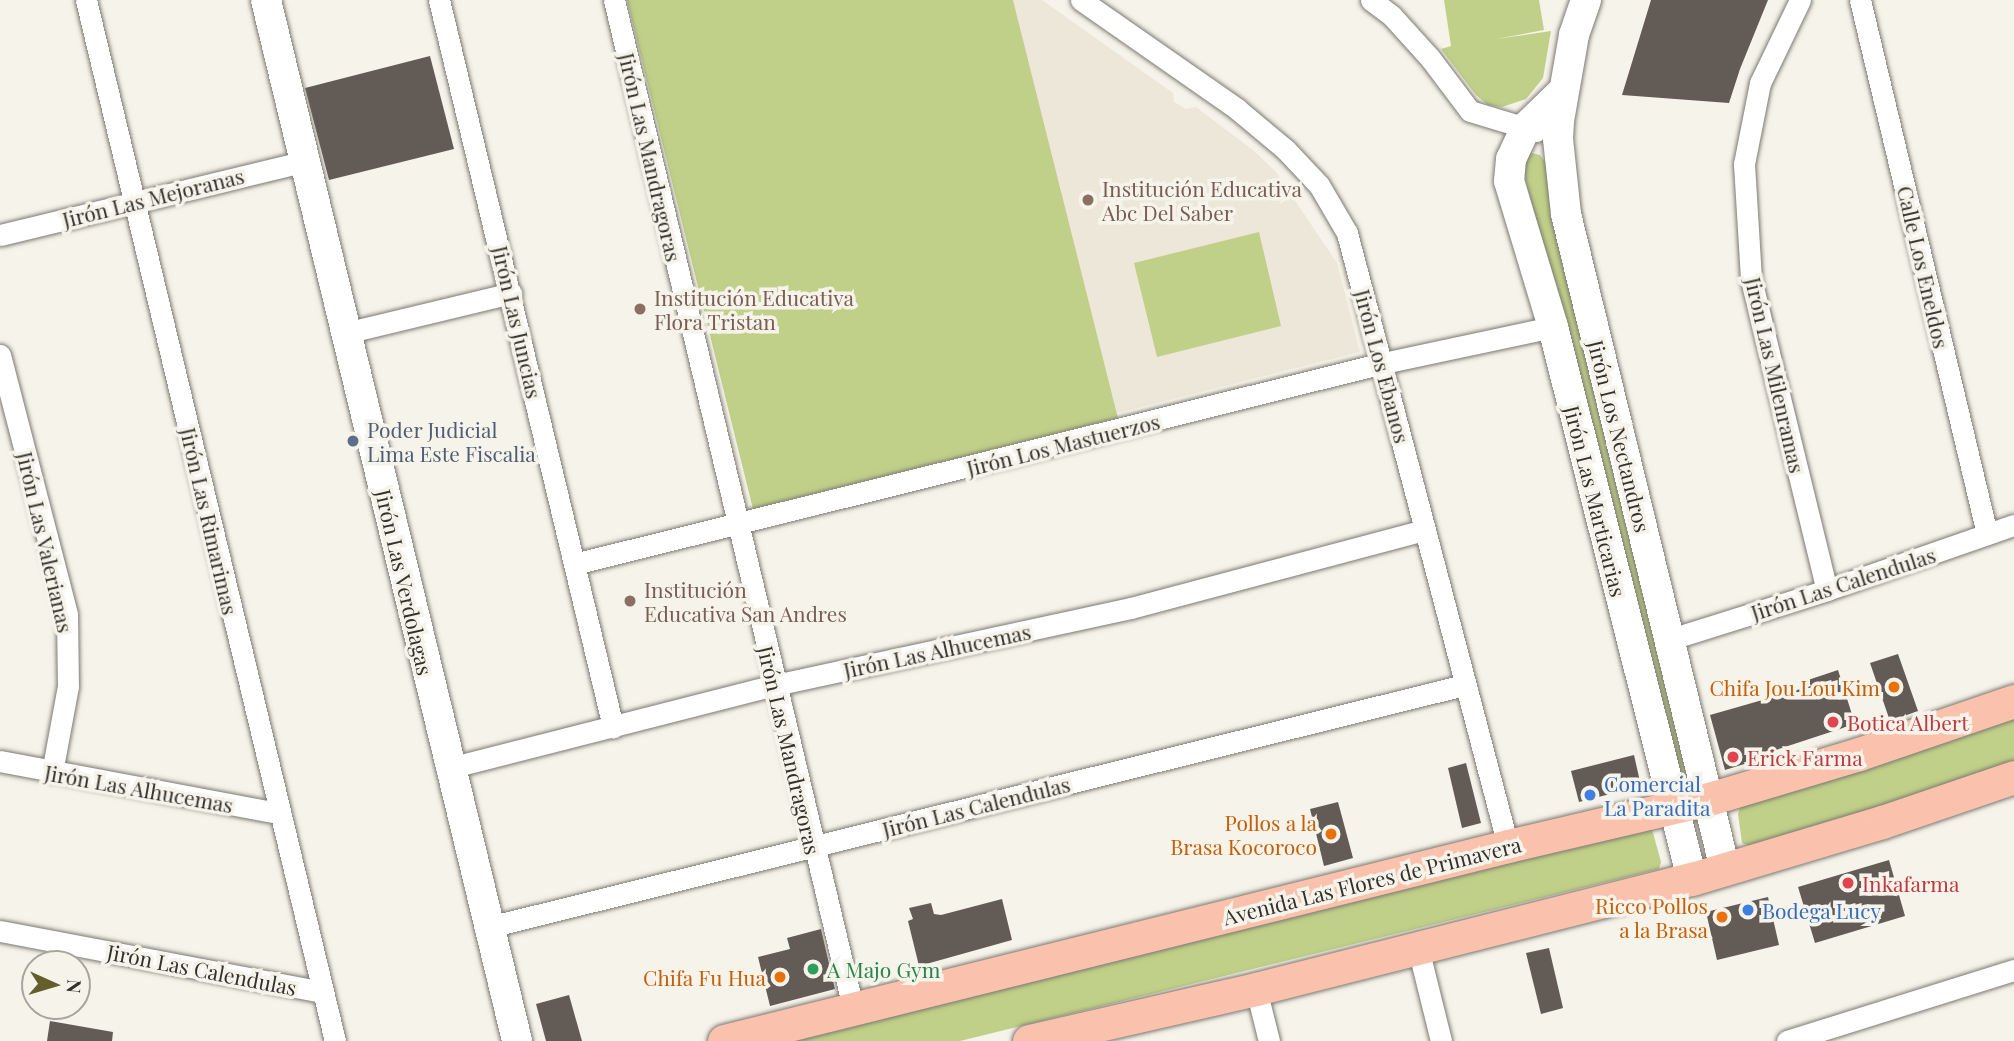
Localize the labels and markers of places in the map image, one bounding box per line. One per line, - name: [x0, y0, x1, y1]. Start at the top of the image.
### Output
- place label: Institución Educativa Abc Del Saber: [1102, 175, 1302, 225]
- marker: Institución Educativa Abc Del Saber: [1080, 192, 1096, 208]
- place label: Institución Educativa Flora Tristan: [654, 284, 854, 334]
- marker: Institución Educativa Flora Tristan: [632, 301, 648, 317]
- place label: Poder Judicial Lima Este Fiscalia: [367, 416, 536, 466]
- marker: Poder Judicial Lima Este Fiscalia: [345, 433, 361, 449]
- place label: Institución Educativa San Andres: [644, 576, 848, 626]
- marker: Institución Educativa San Andres: [622, 593, 638, 609]
- place label: Chifa Jou Lou Kim: [1709, 674, 1880, 700]
- marker: Chifa Jou Lou Kim: [1886, 679, 1902, 695]
- place label: Botica Albert: [1847, 709, 1970, 735]
- marker: Botica Albert: [1825, 714, 1841, 730]
- place label: Erick Farma: [1747, 744, 1863, 770]
- marker: Erick Farma: [1725, 749, 1741, 765]
- place label: Comercial La Paradita: [1604, 770, 1711, 820]
- marker: Comercial La Paradita: [1582, 787, 1598, 803]
- place label: Pollos a la Brasa Kocoroco: [1170, 809, 1317, 859]
- marker: Pollos a la Brasa Kocoroco: [1323, 826, 1339, 842]
- place label: Inkafarma: [1862, 870, 1959, 896]
- marker: Inkafarma: [1840, 875, 1856, 891]
- place label: Ricco Pollos a la Brasa: [1595, 892, 1708, 942]
- place label: Bodega Lucy: [1762, 897, 1881, 923]
- marker: Bodega Lucy: [1740, 902, 1756, 918]
- marker: Ricco Pollos a la Brasa: [1714, 909, 1730, 925]
- place label: A Majo Gym: [827, 956, 940, 982]
- marker: A Majo Gym: [805, 961, 821, 977]
- place label: Chifa Fu Hua: [643, 964, 766, 990]
- marker: Chifa Fu Hua: [772, 969, 788, 985]

